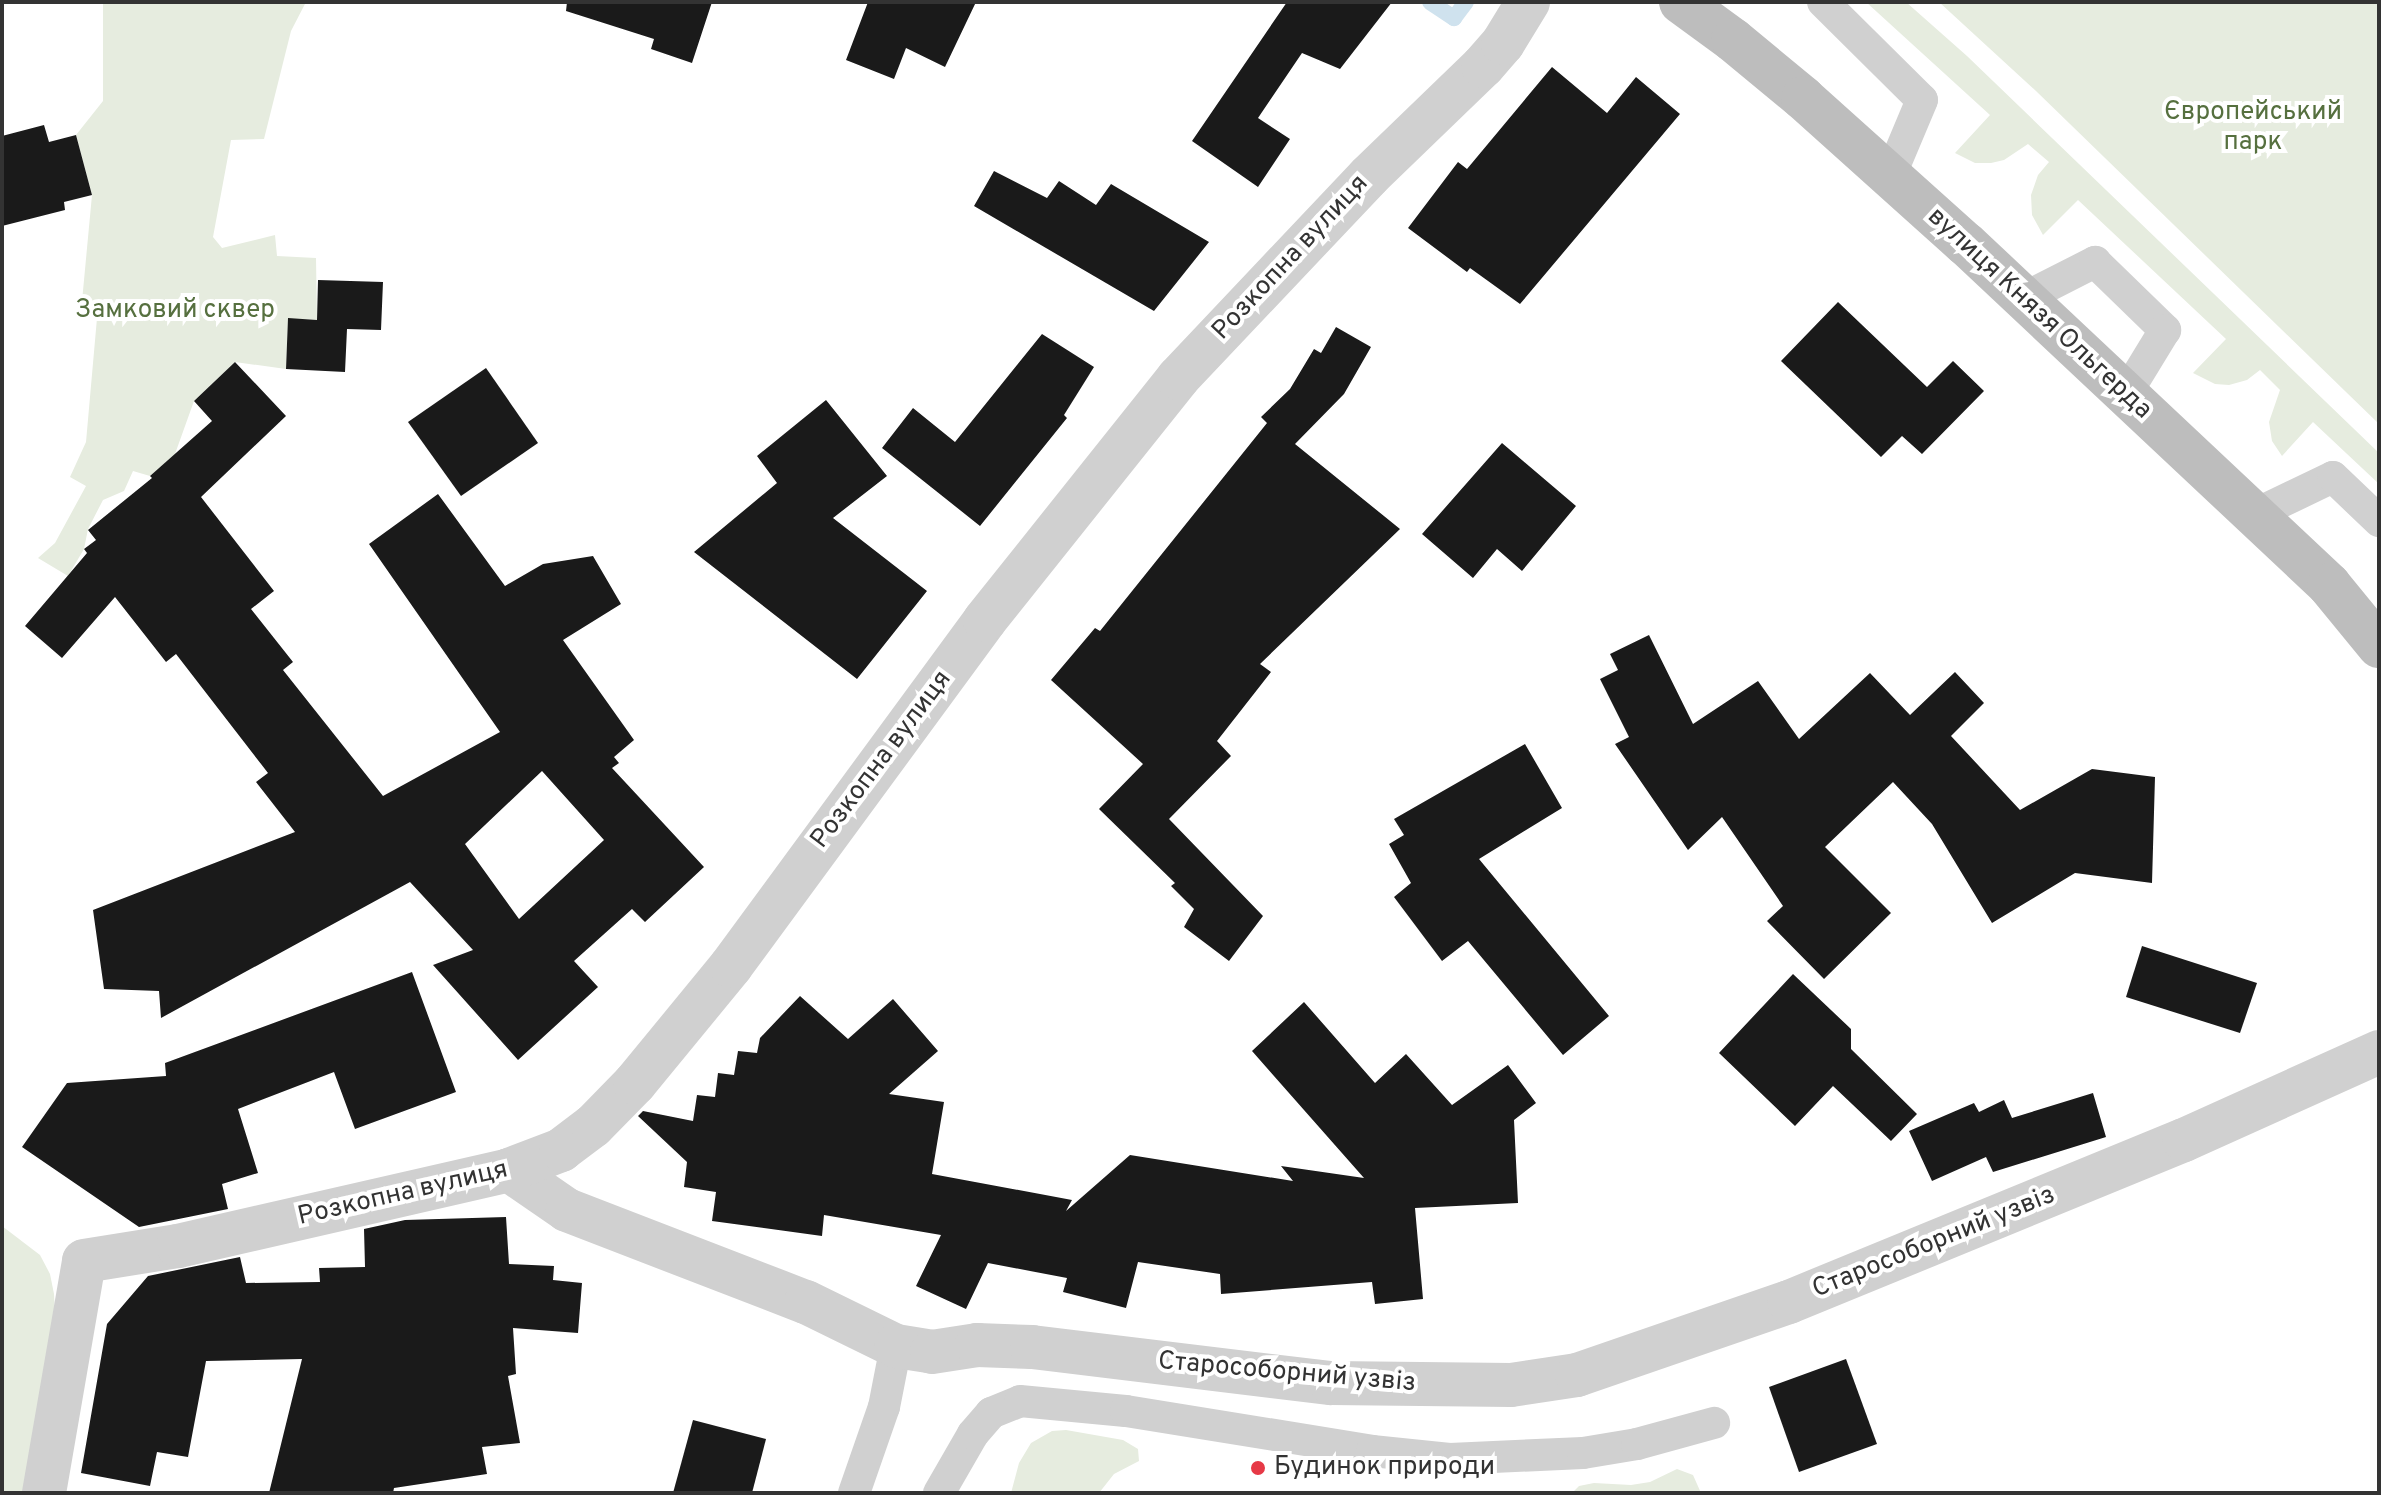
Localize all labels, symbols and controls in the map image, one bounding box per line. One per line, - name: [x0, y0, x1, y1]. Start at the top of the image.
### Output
- park label: Європейський парк: [2164, 97, 2342, 158]
- street label: Розкопна вулиця: [1206, 169, 1376, 347]
- street label: вулиця Князя Ольгерда: [1920, 202, 2158, 426]
- park label: Замковий сквер: [75, 295, 275, 327]
- street label: Розкопна вулиця: [805, 665, 959, 855]
- street label: Розкопна вулиця: [295, 1155, 511, 1233]
- street label: Старособорний узвіз: [1808, 1180, 2060, 1306]
- street label: Старособорний узвіз: [1157, 1346, 1417, 1400]
- place label: Будинок природи: [1274, 1452, 1495, 1484]
- marker: Будинок природи: [1249, 1459, 1267, 1477]

